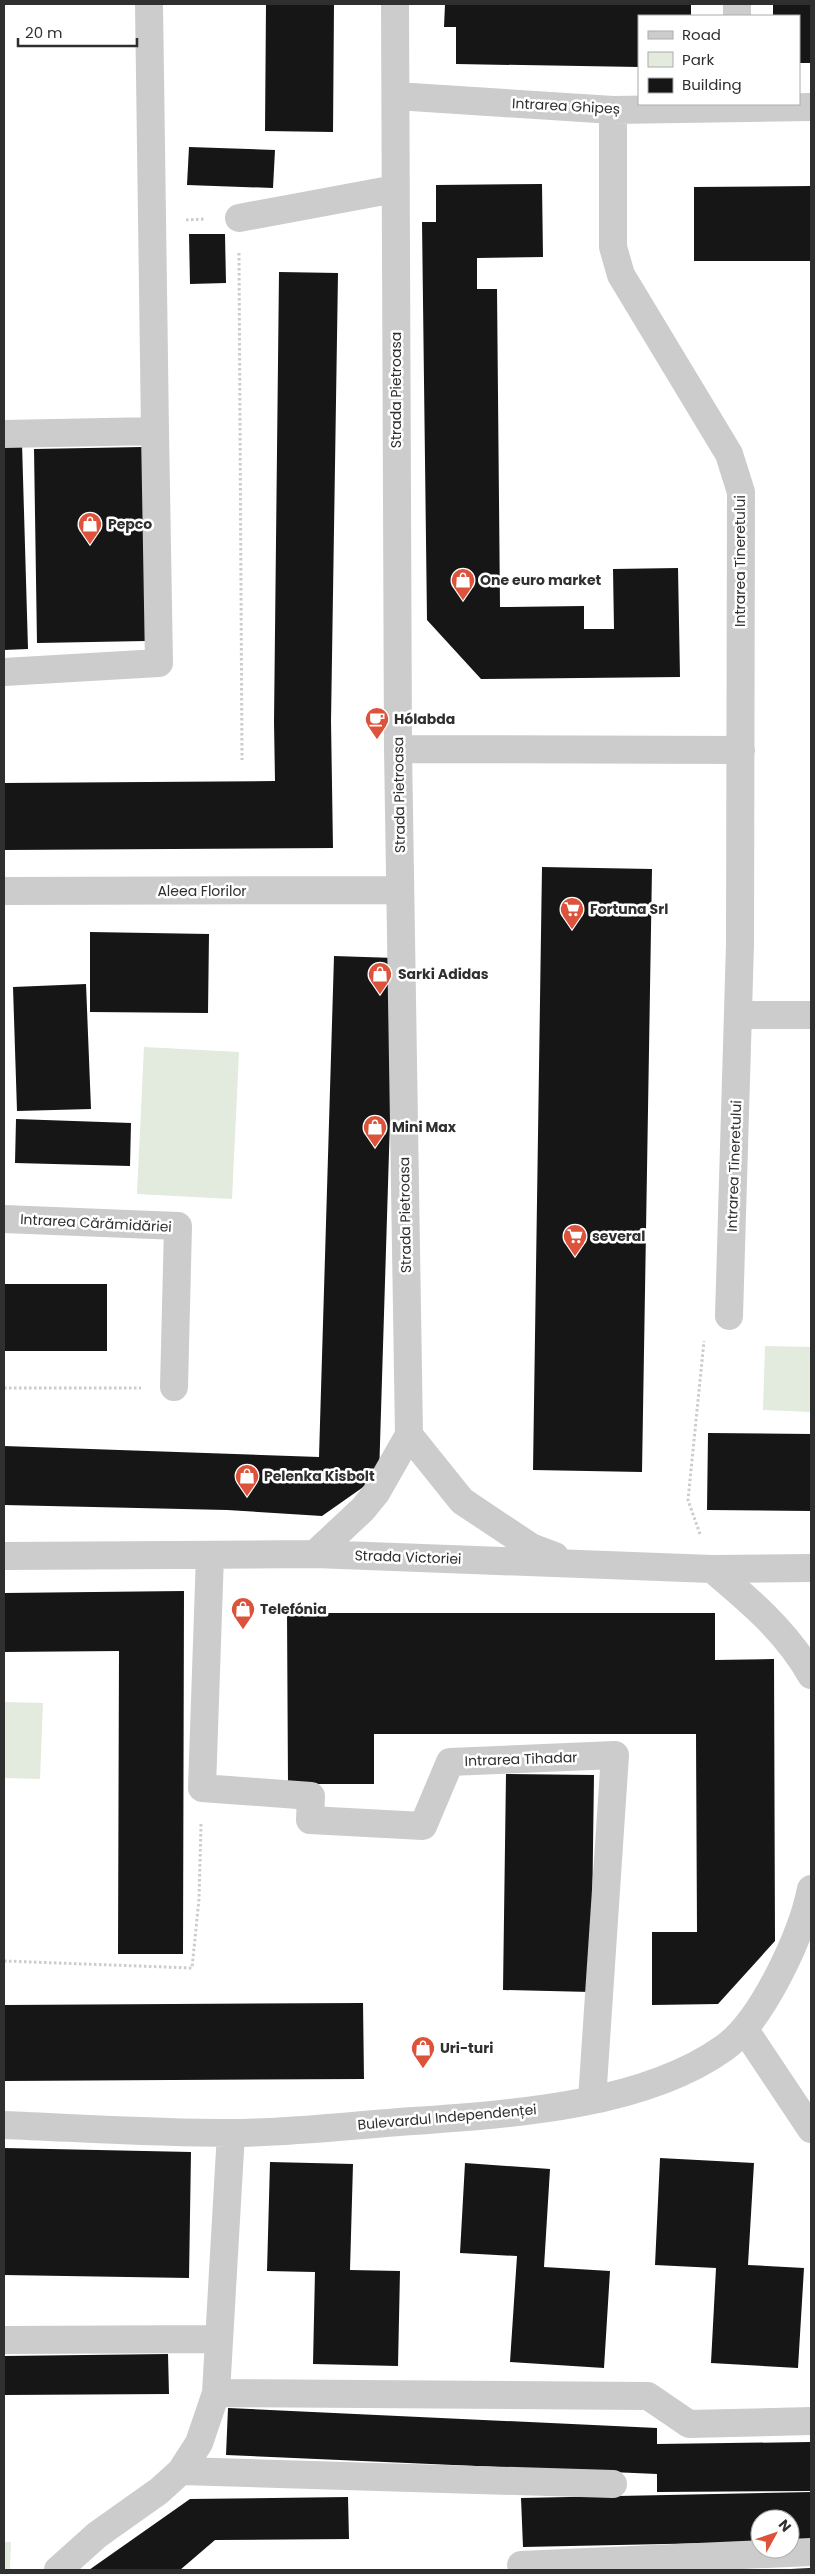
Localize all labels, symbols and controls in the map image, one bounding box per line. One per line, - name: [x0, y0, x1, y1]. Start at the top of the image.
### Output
- scale bar: [18, 15, 136, 47]
- legend: [638, 15, 800, 105]
- text: 20 m: [25, 22, 63, 43]
- text: Road: [682, 24, 721, 45]
- text: Park: [682, 49, 714, 70]
- text: Building: [682, 74, 742, 95]
- street label: Intrarea Ghipeș: [512, 93, 620, 119]
- street label: Strada Pietroasa: [386, 332, 406, 448]
- street label: Intrarea Tineretului: [730, 495, 750, 627]
- shop icon: Pepco: [77, 511, 103, 545]
- place label: Pepco: [108, 514, 152, 534]
- shop icon: One euro market: [450, 567, 476, 601]
- place label: One euro market: [480, 570, 602, 590]
- cafe icon: Hólabda: [364, 706, 390, 740]
- place label: Hólabda: [394, 709, 455, 729]
- street label: Strada Pietroasa: [388, 737, 410, 853]
- street label: Aleea Florilor: [157, 881, 247, 901]
- supermarket icon: Fortuna Srl: [559, 896, 585, 930]
- place label: Fortuna Srl: [590, 899, 668, 919]
- shop icon: Sarki Adidas: [367, 961, 393, 995]
- place label: Sarki Adidas: [398, 964, 489, 984]
- street label: Intrarea Tineretului: [722, 1100, 746, 1232]
- shop icon: Mini Max: [362, 1114, 388, 1148]
- place label: Mini Max: [392, 1117, 457, 1137]
- street label: Strada Pietroasa: [394, 1157, 416, 1273]
- street label: Intrarea Cărămidăriei: [20, 1209, 172, 1237]
- supermarket icon: several: [562, 1223, 588, 1257]
- place label: several: [592, 1226, 645, 1246]
- shop icon: Pelenka Kisbolt: [234, 1463, 260, 1497]
- place label: Pelenka Kisbolt: [264, 1466, 375, 1486]
- street label: Strada Victoriei: [354, 1545, 462, 1569]
- shop icon: Telefónia: [230, 1596, 256, 1630]
- place label: Telefónia: [260, 1599, 327, 1619]
- street label: Intrarea Tihadar: [464, 1747, 578, 1771]
- shop icon: Uri-turi: [410, 2035, 436, 2069]
- place label: Uri-turi: [440, 2038, 493, 2058]
- street label: Bulevardul Independenței: [357, 2099, 537, 2135]
- north arrow: [750, 2509, 800, 2559]
- text: N: [774, 2515, 796, 2536]

